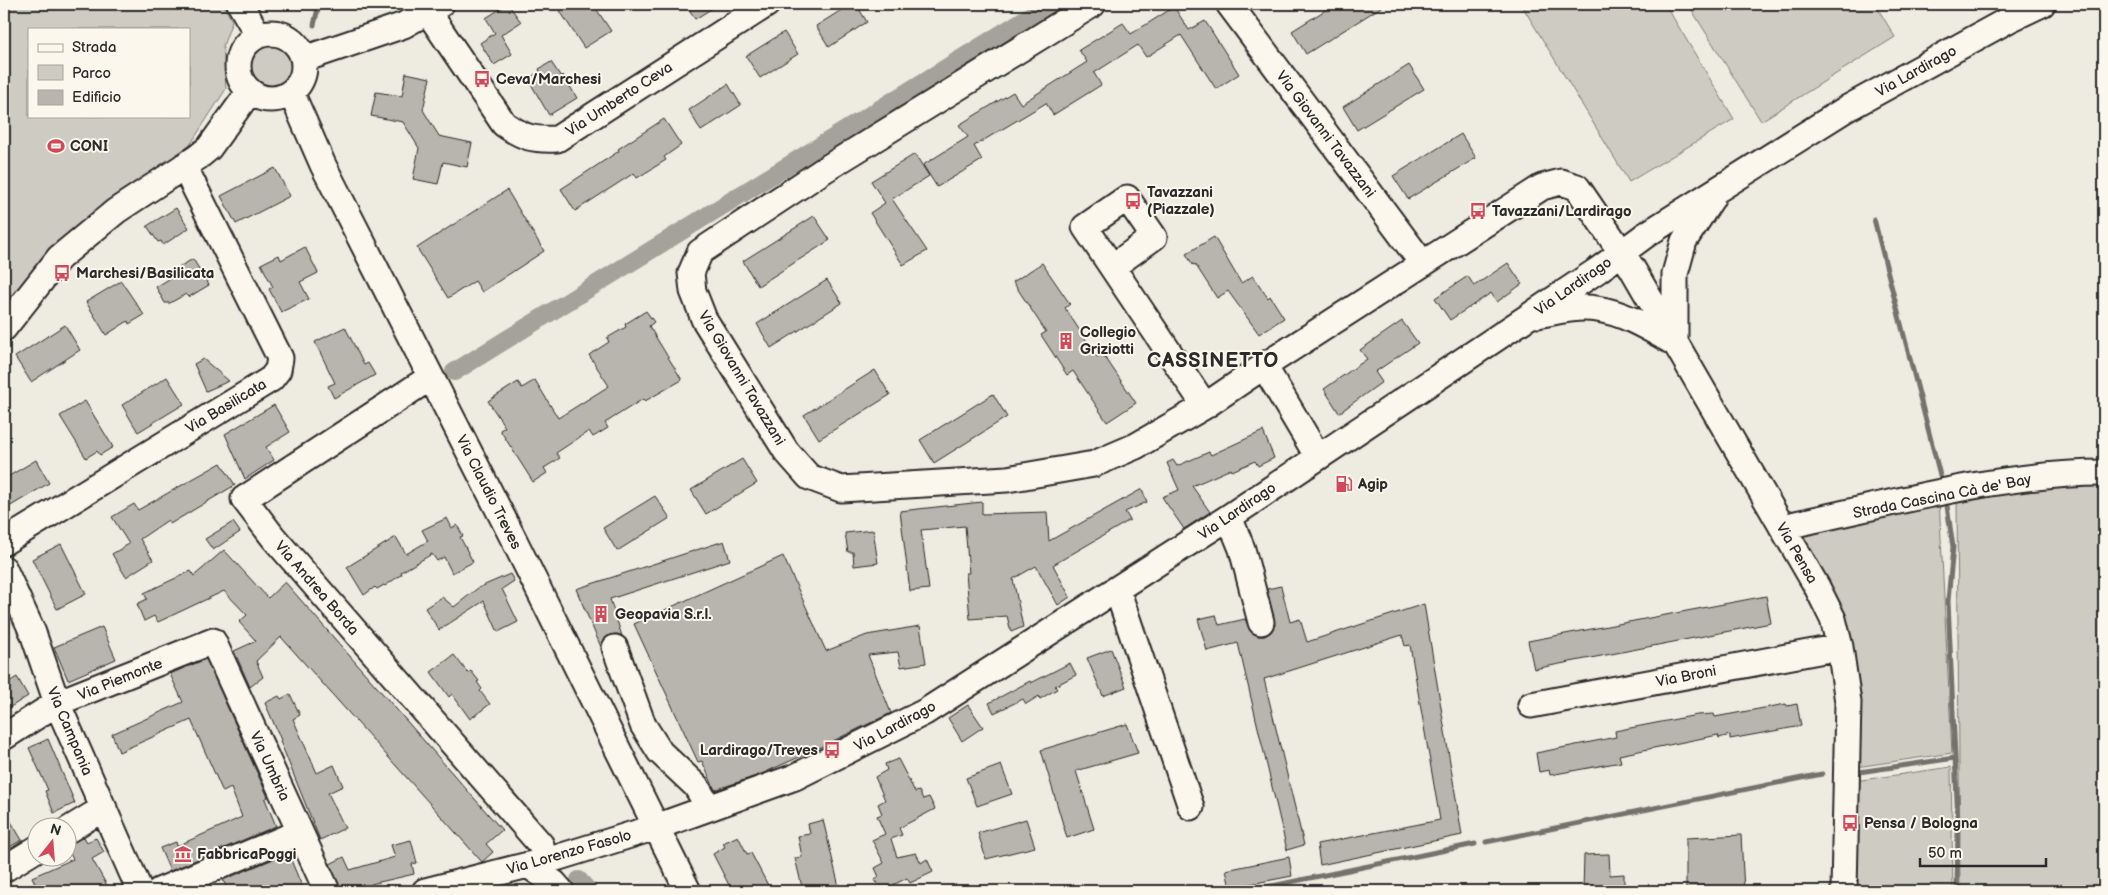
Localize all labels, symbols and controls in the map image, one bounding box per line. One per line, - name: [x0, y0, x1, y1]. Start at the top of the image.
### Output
- legend: [28, 28, 190, 118]
- text: Strada: [72, 38, 116, 57]
- street label: Via Lardirago: [1872, 41, 1960, 102]
- street label: Via Umberto Ceva: [562, 58, 676, 141]
- text: Parco: [72, 64, 111, 83]
- street label: Via Giovanni Tavazzani: [1272, 67, 1380, 202]
- bus stop icon: Ceva/Marchesi: [472, 69, 492, 89]
- place label: Ceva/Marchesi: [496, 70, 601, 89]
- text: Edificio: [72, 88, 121, 107]
- sports icon: CONI: [46, 136, 66, 156]
- place label: CONI: [70, 137, 108, 156]
- place label: Tavazzani (Piazzale): [1147, 183, 1215, 219]
- bus stop icon: Tavazzani (Piazzale): [1123, 191, 1143, 211]
- bus stop icon: Tavazzani/Lardirago: [1468, 201, 1488, 221]
- place label: Tavazzani/Lardirago: [1492, 202, 1632, 221]
- street label: Via Lardirago: [1531, 253, 1616, 320]
- bus stop icon: Marchesi/Basilicata: [52, 263, 72, 283]
- place label: Marchesi/Basilicata: [76, 264, 214, 283]
- street label: Via Giovanni Tavazzani: [694, 307, 789, 449]
- place label: Collegio Griziotti: [1080, 323, 1137, 359]
- building icon: Collegio Griziotti: [1056, 331, 1076, 351]
- district label: CASSINETTO: [1147, 349, 1279, 373]
- street label: Via Basilicata: [182, 375, 270, 438]
- street label: Via Claudio Treves: [452, 432, 526, 553]
- street label: Strada Cascina Cà de' Bay: [1851, 470, 2033, 523]
- fuel station icon: Agip: [1334, 474, 1354, 494]
- place label: Agip: [1357, 475, 1388, 494]
- street label: Via Lardirago: [1195, 478, 1280, 544]
- street label: Via Pensa: [1771, 519, 1822, 587]
- street label: Via Andrea Borda: [270, 537, 363, 640]
- building icon: Geopavia S.r.l.: [591, 604, 611, 624]
- place label: Geopavia S.r.l.: [615, 605, 712, 624]
- street label: Via Piemonte: [75, 654, 165, 705]
- street label: Via Broni: [1654, 661, 1718, 692]
- street label: Via Campania: [42, 684, 97, 778]
- street label: Via Lardirago: [851, 697, 939, 756]
- street label: Via Umbria: [245, 728, 294, 804]
- bus stop icon: Lardirago/Treves: [822, 740, 842, 760]
- place label: Lardirago/Treves: [700, 741, 818, 760]
- bus stop icon: Pensa / Bologna: [1840, 813, 1860, 833]
- place label: Pensa / Bologna: [1864, 814, 1978, 833]
- north arrow: [28, 818, 78, 868]
- text: N: [48, 820, 63, 840]
- street label: Via Lorenzo Fasolo: [505, 826, 634, 879]
- scale bar: [1920, 835, 2047, 867]
- museum icon: FabbricaPoggi: [173, 844, 193, 864]
- text: 50 m: [1928, 844, 1962, 863]
- place label: FabbricaPoggi: [197, 845, 296, 864]

